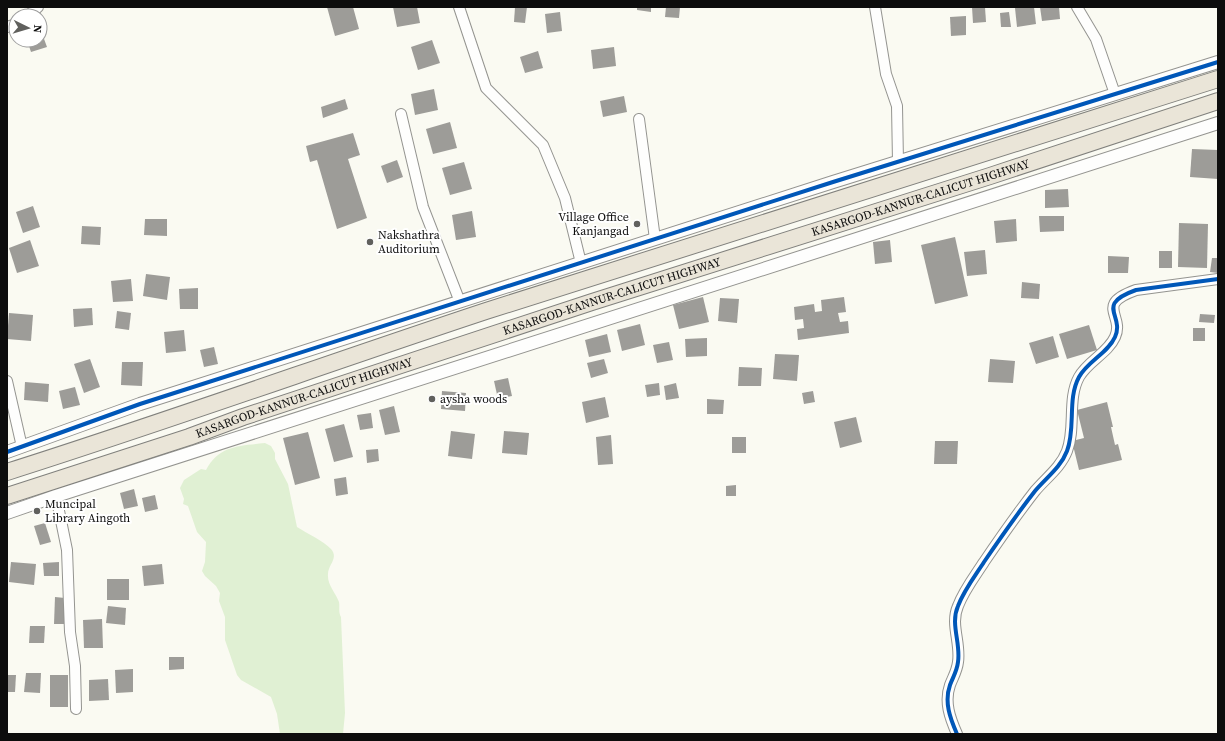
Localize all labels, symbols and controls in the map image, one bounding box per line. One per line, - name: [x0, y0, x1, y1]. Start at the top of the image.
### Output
- north arrow: [8, 8, 48, 48]
- text: N: [30, 24, 45, 33]
- street label: KASARGOD-KANNUR-CALICUT HIGHWAY: [809, 155, 1032, 240]
- place label: Village Office Kanjangad: [558, 209, 629, 239]
- marker: Village Office Kanjangad: [632, 219, 642, 229]
- place label: Nakshathra Auditorium: [378, 227, 441, 257]
- marker: Nakshathra Auditorium: [365, 237, 375, 247]
- street label: KASARGOD-KANNUR-CALICUT HIGHWAY: [501, 254, 723, 339]
- street label: KASARGOD-KANNUR-CALICUT HIGHWAY: [193, 354, 415, 442]
- place label: aysha woods: [440, 391, 507, 407]
- marker: aysha woods: [427, 394, 437, 404]
- place label: Muncipal Library Aingoth: [45, 496, 130, 526]
- marker: Muncipal Library Aingoth: [32, 506, 42, 516]

